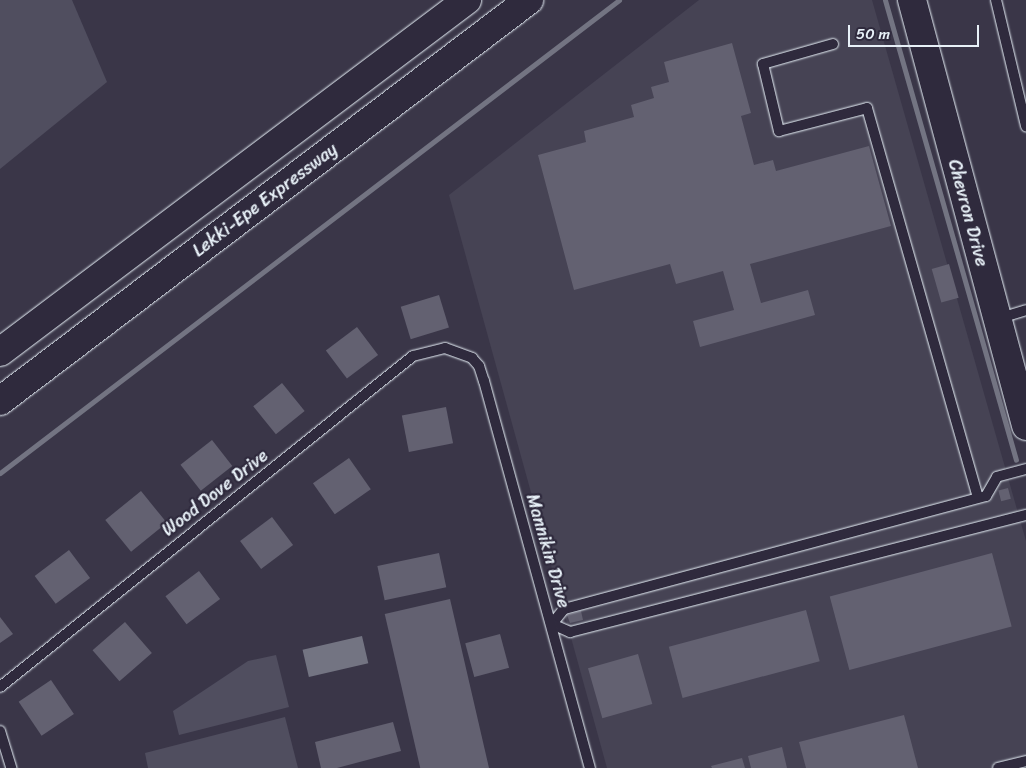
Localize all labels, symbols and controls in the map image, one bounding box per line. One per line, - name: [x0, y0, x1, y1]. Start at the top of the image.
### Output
- scale bar: [851, 15, 982, 47]
- text: 50 m: [856, 21, 890, 47]
- street label: Lekki-Epe Expressway: [188, 139, 342, 261]
- street label: Chevron Drive: [943, 157, 993, 269]
- street label: Wood Dove Drive: [157, 445, 273, 541]
- street label: Mannikin Drive: [521, 491, 575, 611]

